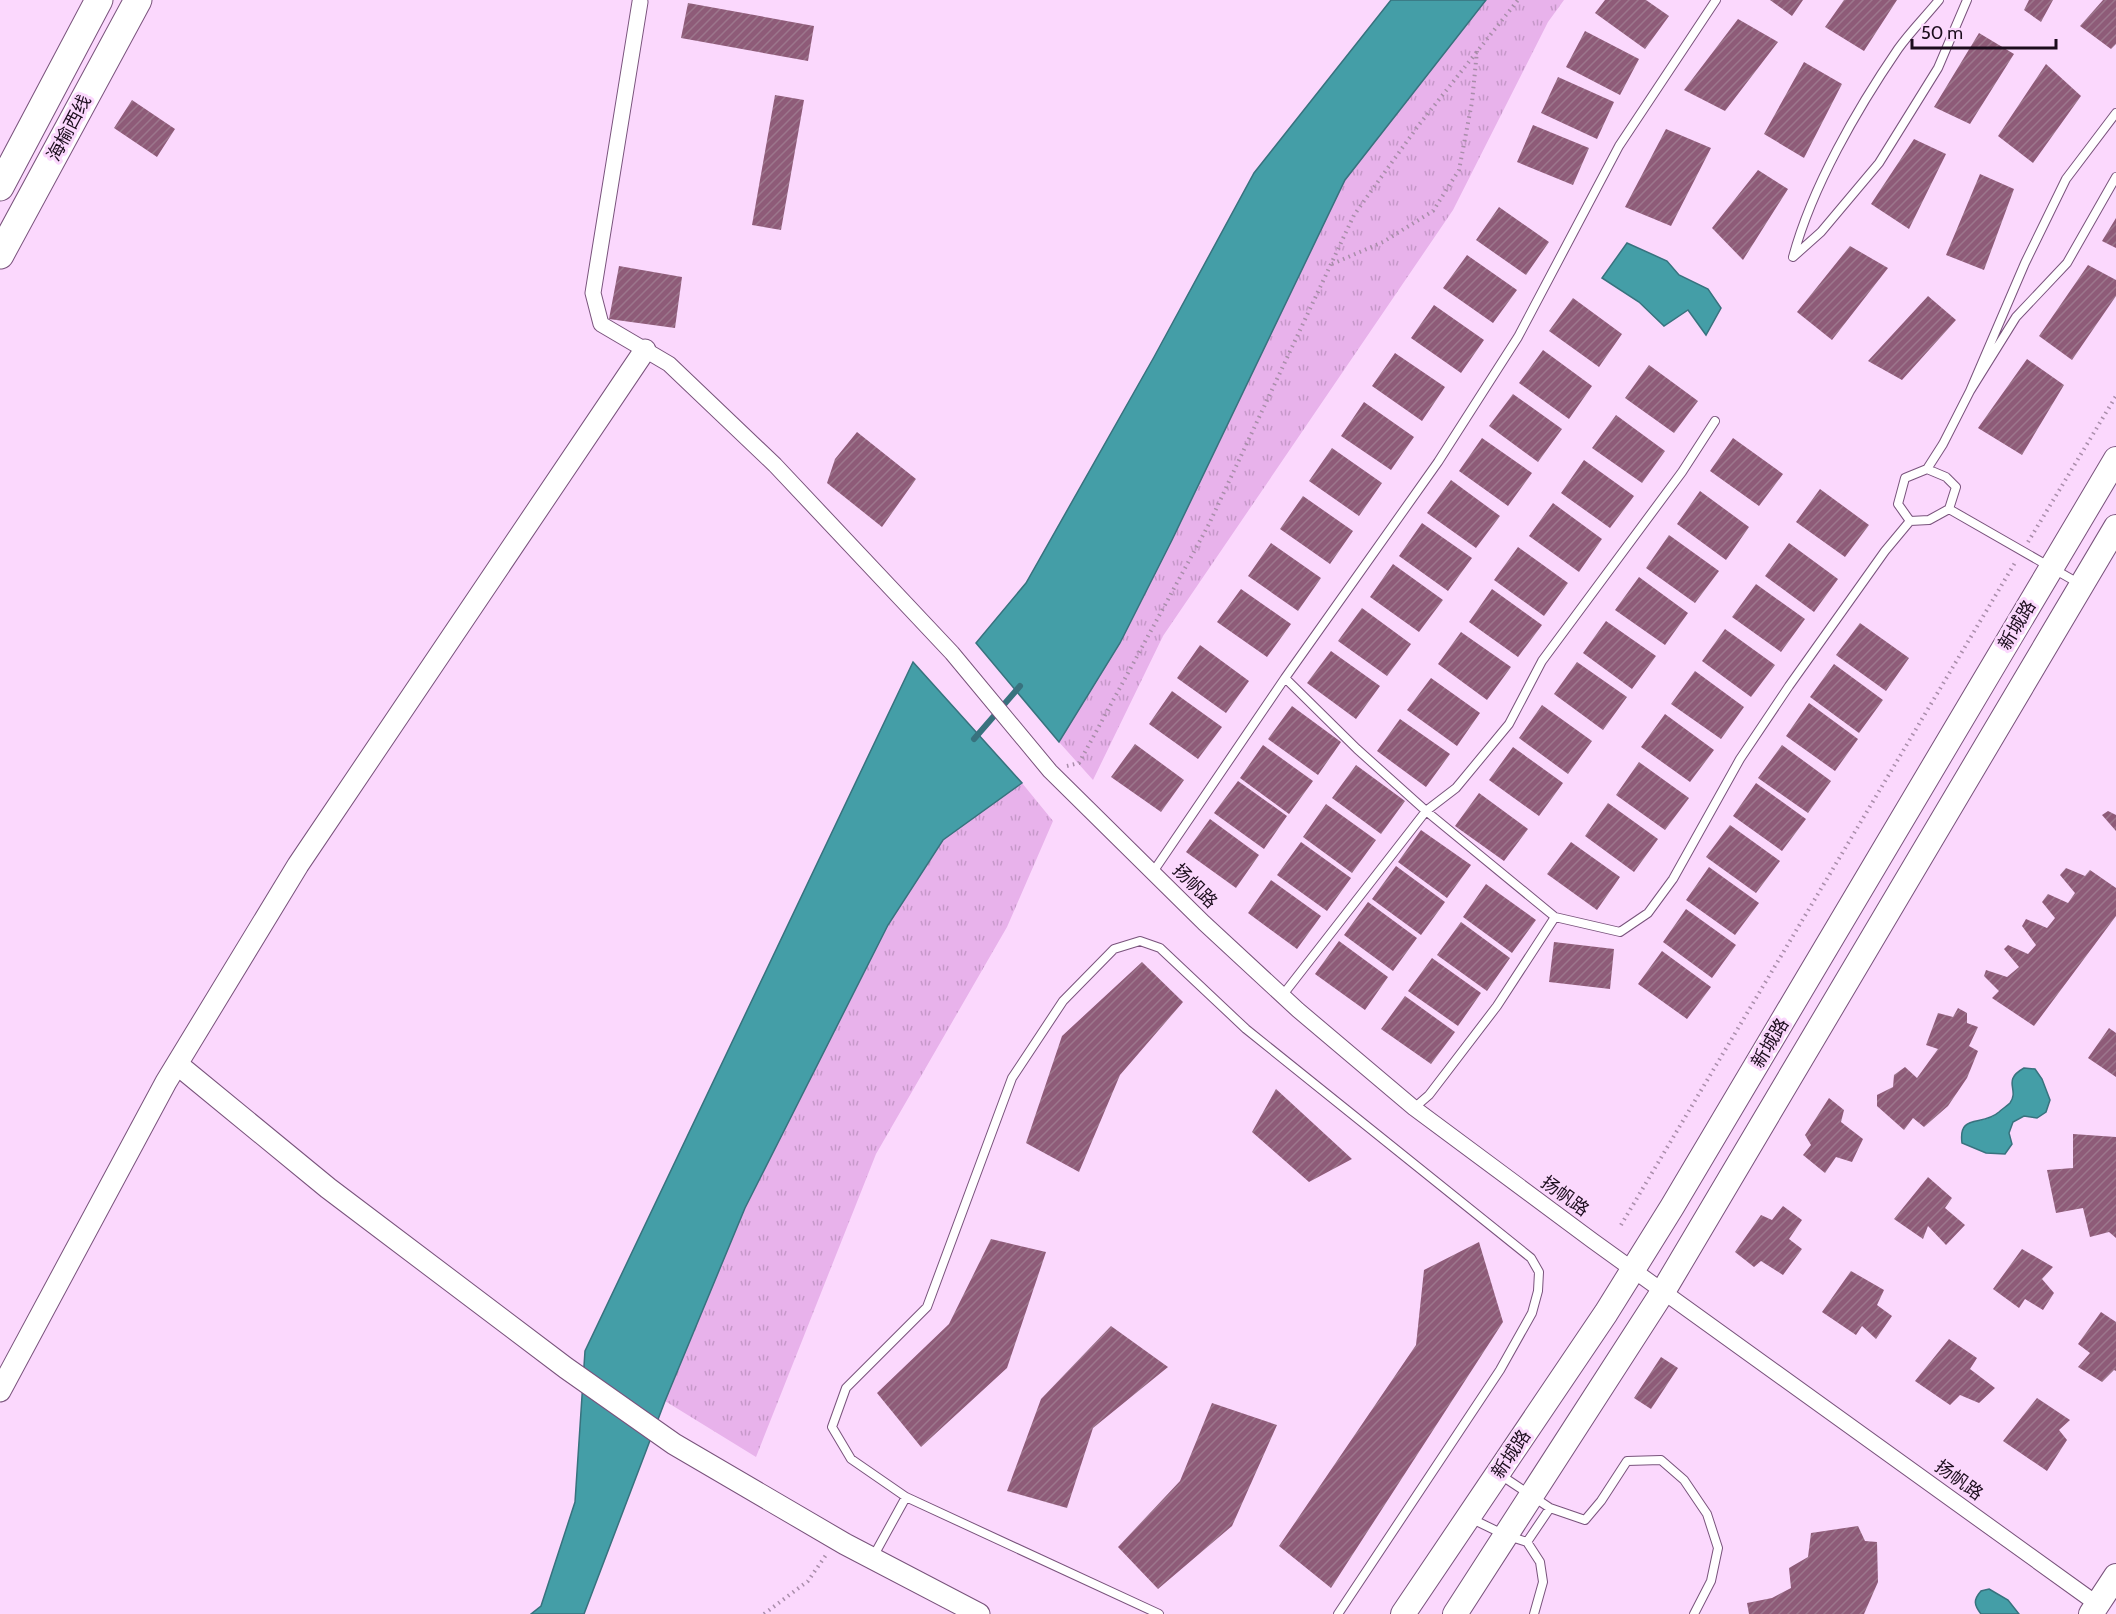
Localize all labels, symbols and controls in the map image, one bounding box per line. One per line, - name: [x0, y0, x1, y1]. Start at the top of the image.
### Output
- scale bar: [1912, 12, 2056, 50]
- text: 50 m: [1921, 22, 1963, 44]
- street label: 海榆西线: [42, 91, 96, 165]
- street label: 新城路: [1994, 596, 2040, 654]
- street label: 扬帆路: [1168, 859, 1222, 913]
- street label: 新城路: [1747, 1014, 1793, 1072]
- street label: 扬帆路: [1537, 1171, 1593, 1221]
- street label: 新城路: [1487, 1425, 1535, 1483]
- street label: 扬帆路: [1931, 1455, 1987, 1505]

